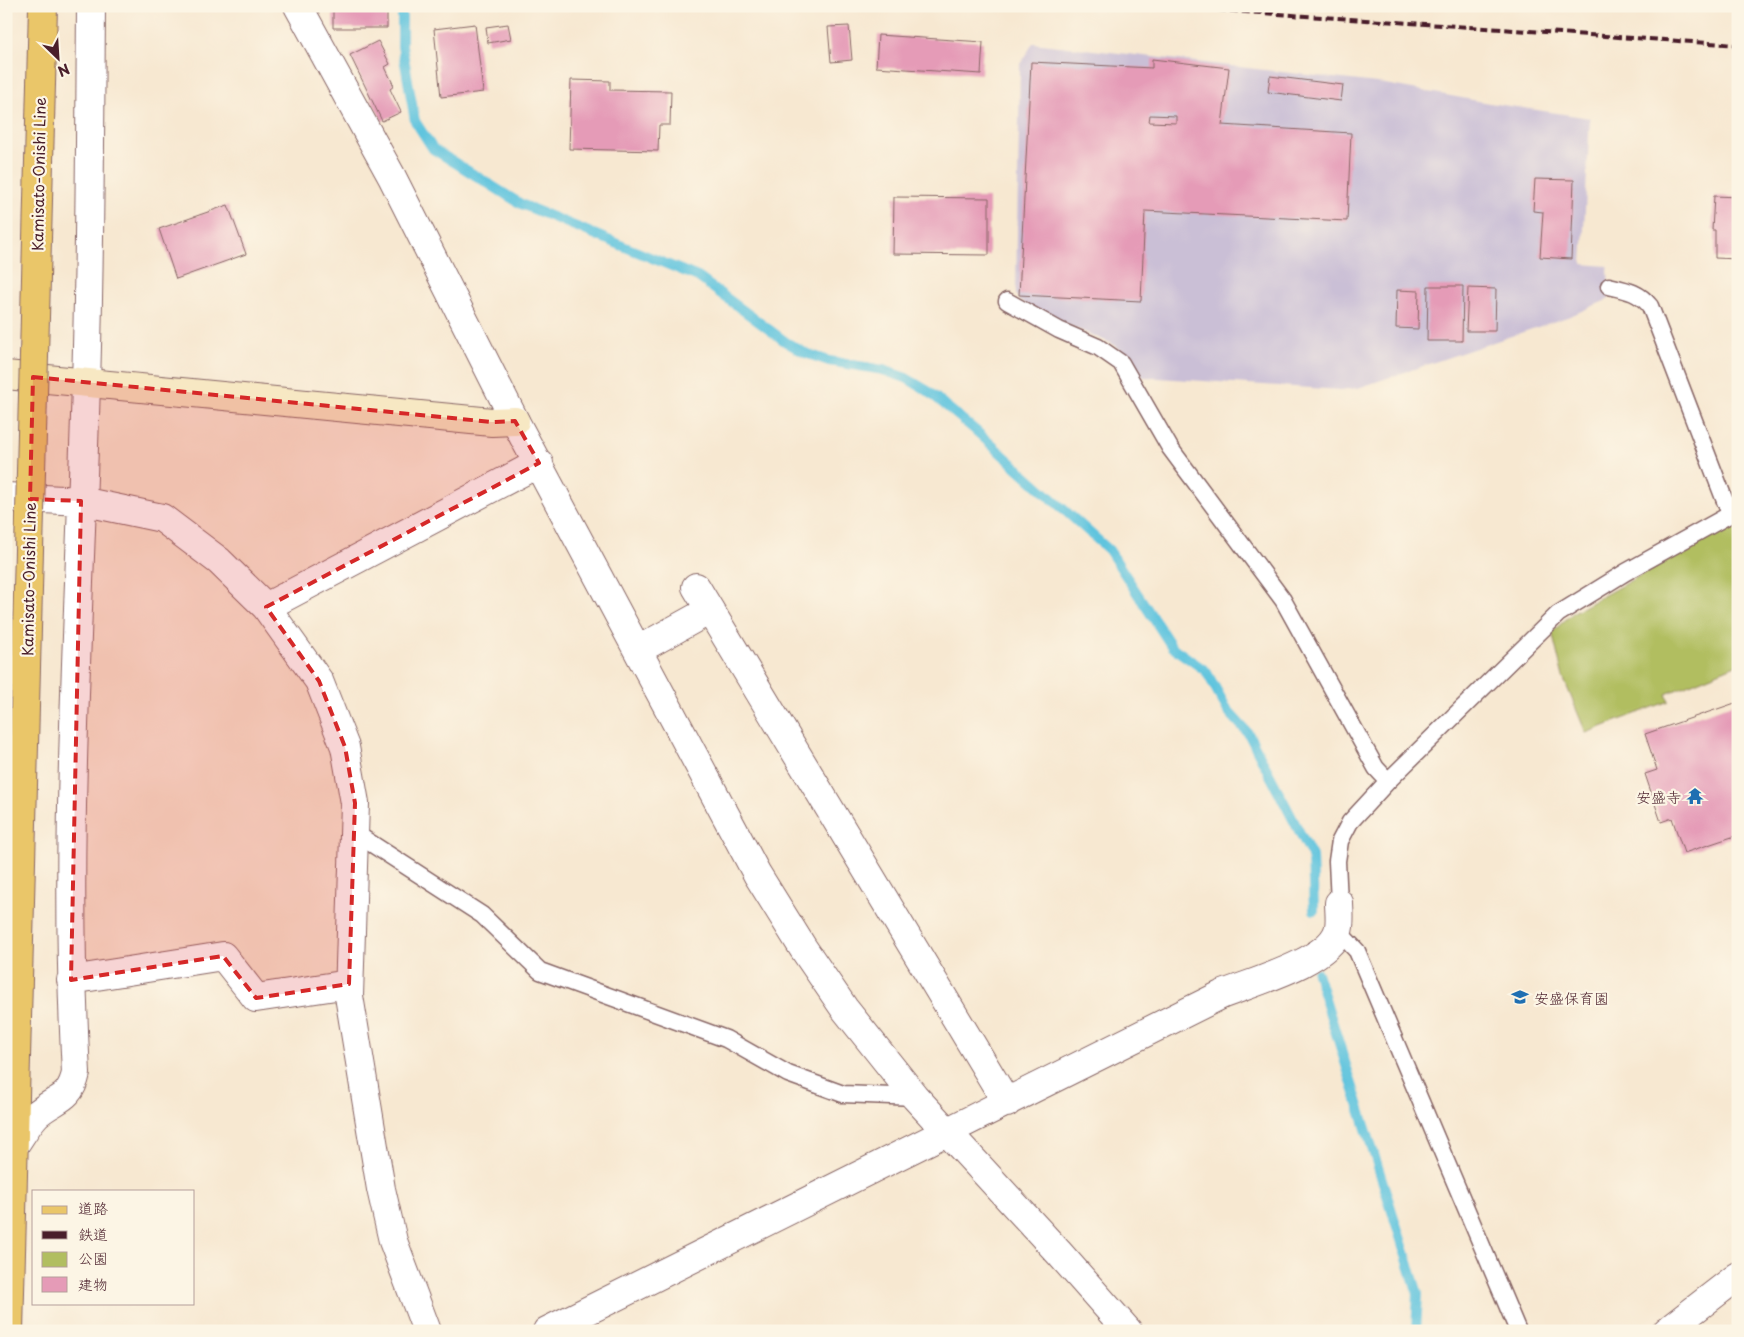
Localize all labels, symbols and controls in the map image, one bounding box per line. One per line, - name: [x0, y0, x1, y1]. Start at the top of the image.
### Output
- north arrow: [32, 32, 82, 82]
- text: N: [54, 58, 73, 82]
- street label: Kamisato-Onishi Line: [25, 97, 51, 251]
- street label: Kamisato-Onishi Line: [15, 502, 41, 656]
- place label: 安盛寺: [1636, 785, 1681, 808]
- temple icon: 安盛寺: [1685, 786, 1705, 806]
- place label: 安盛保育園: [1534, 986, 1609, 1009]
- school or university icon: 安盛保育園: [1510, 987, 1530, 1007]
- legend: [32, 1190, 195, 1304]
- text: 道路: [78, 1196, 108, 1219]
- text: 鉄道: [78, 1222, 108, 1245]
- text: 公園: [78, 1246, 108, 1269]
- text: 建物: [78, 1272, 108, 1295]

